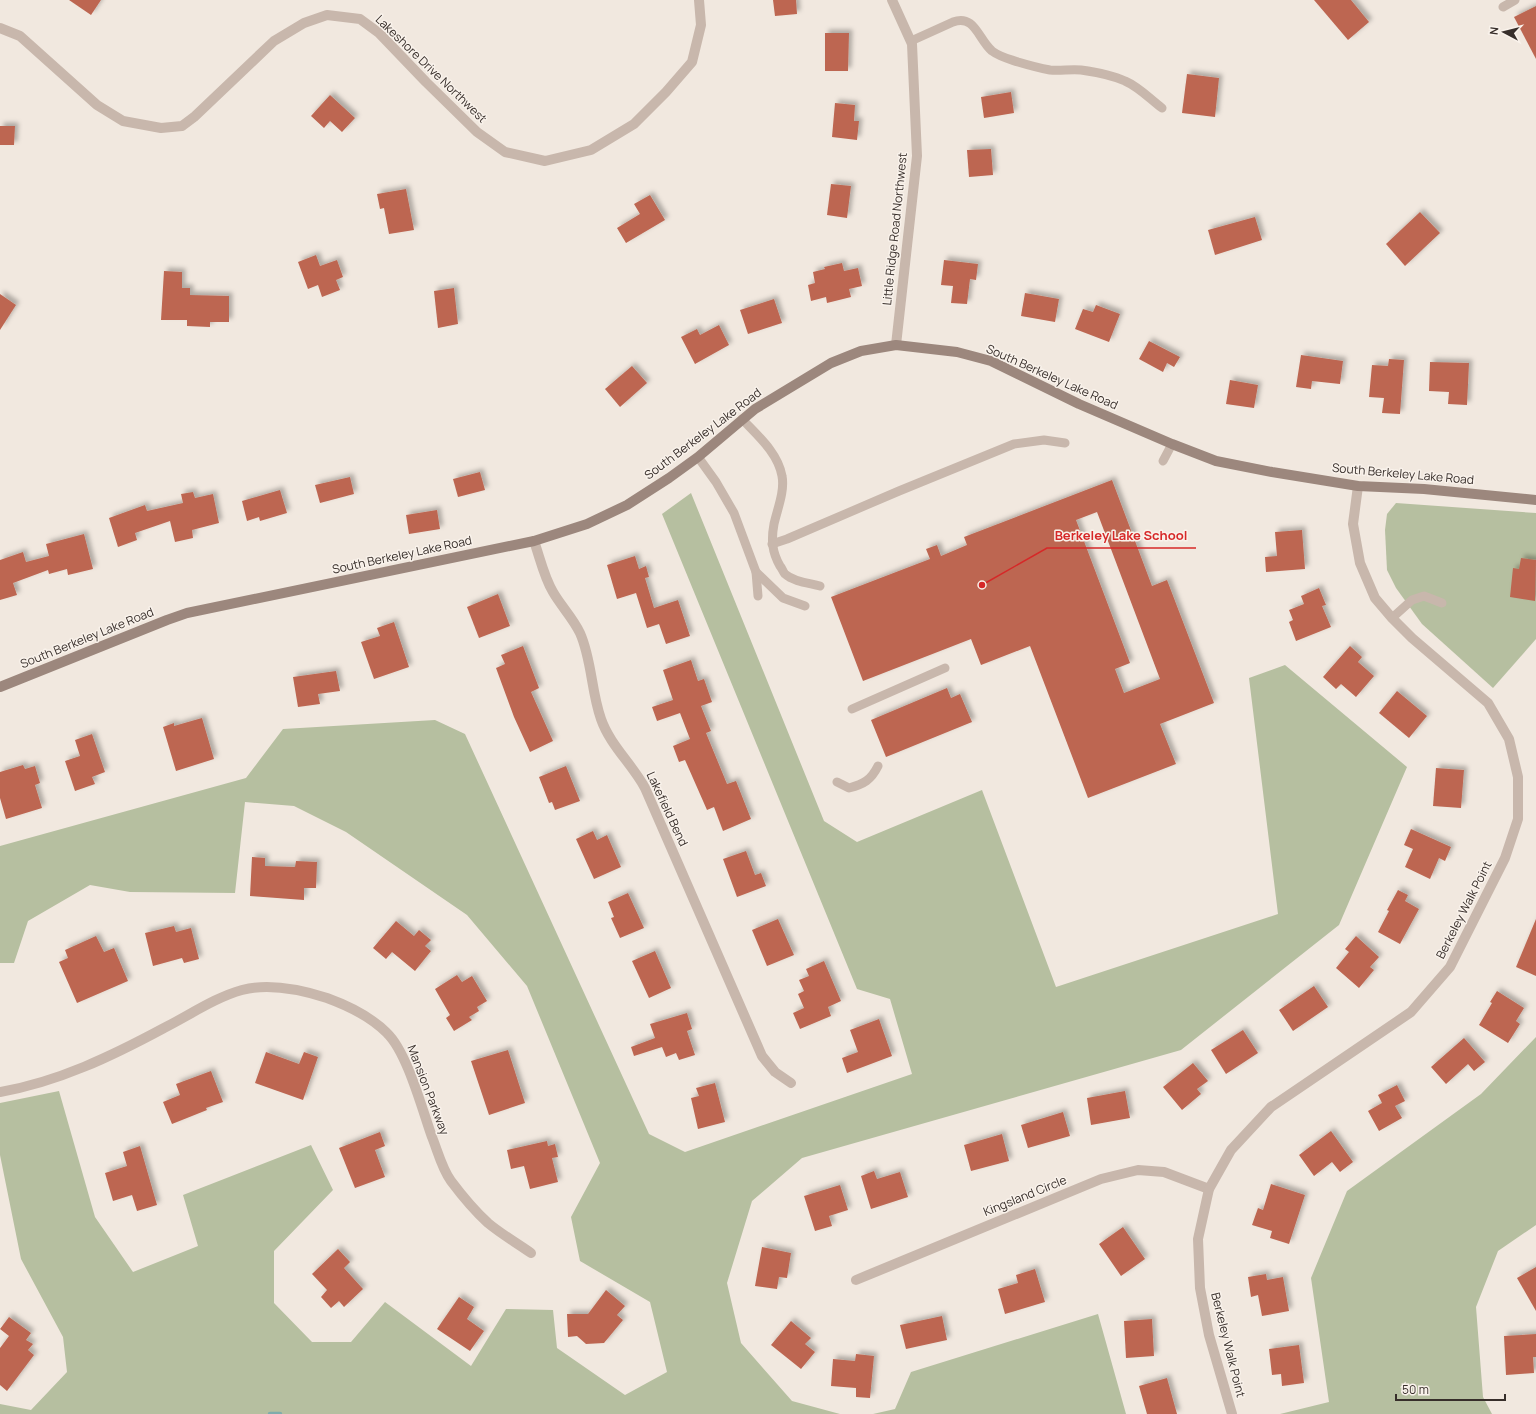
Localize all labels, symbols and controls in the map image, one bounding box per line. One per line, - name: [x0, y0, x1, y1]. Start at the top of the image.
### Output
- street label: Lakeshore Drive Northwest: [372, 11, 491, 127]
- north arrow: [1484, 12, 1524, 52]
- text: N: [1486, 26, 1502, 36]
- street label: Little Ridge Road Northwest: [878, 152, 911, 306]
- street label: South Berkeley Lake Road: [984, 340, 1121, 413]
- street label: South Berkeley Lake Road: [641, 384, 765, 483]
- street label: South Berkeley Lake Road: [1331, 459, 1475, 488]
- callout: Berkeley Lake School: [1047, 523, 1196, 548]
- text: Berkeley Lake School: [1055, 526, 1187, 544]
- street label: South Berkeley Lake Road: [330, 531, 473, 578]
- street label: South Berkeley Lake Road: [18, 603, 156, 672]
- street label: Lakefield Bend: [643, 769, 692, 849]
- street label: Berkeley Walk Point: [1432, 858, 1496, 962]
- street label: Mansion Parkway: [404, 1042, 454, 1138]
- street label: Kingsland Circle: [981, 1171, 1069, 1220]
- street label: Berkeley Walk Point: [1207, 1291, 1250, 1399]
- scale bar: [1396, 1376, 1505, 1402]
- text: 50 m: [1402, 1381, 1429, 1398]

